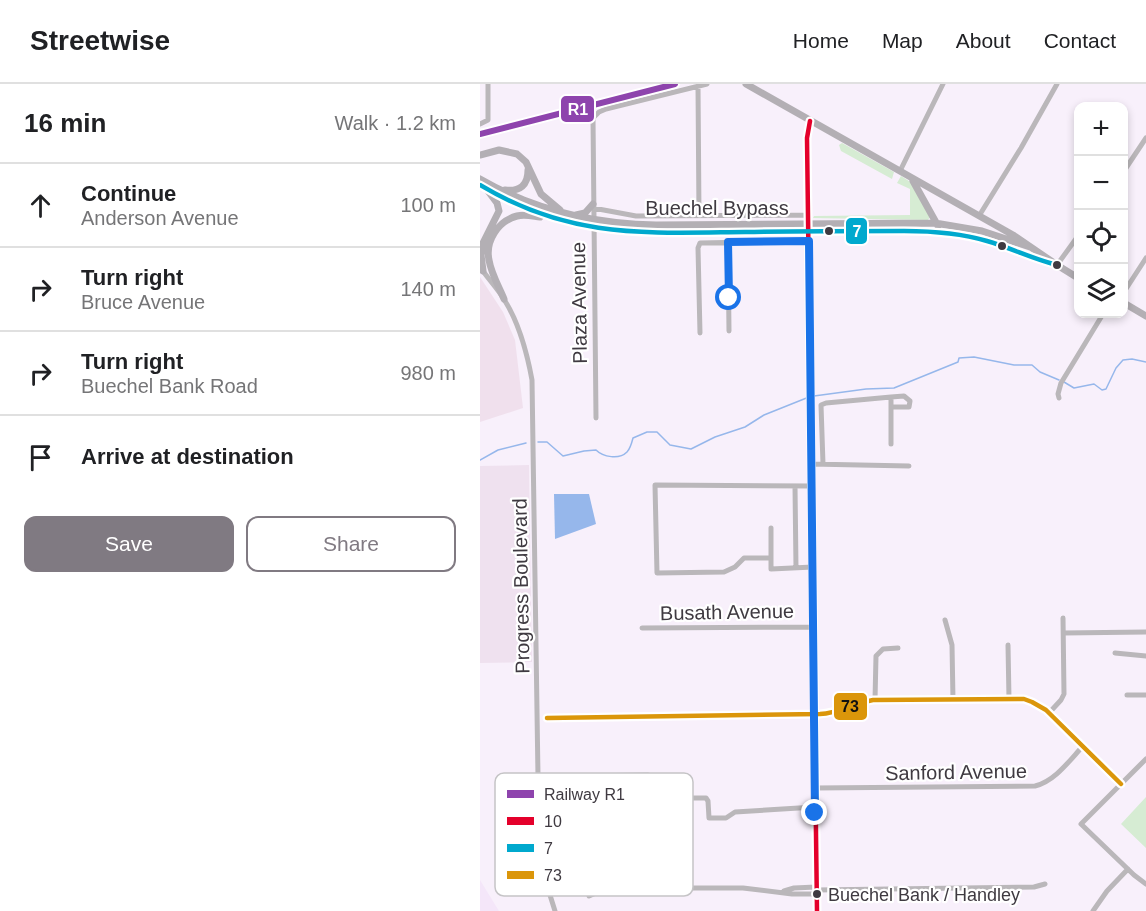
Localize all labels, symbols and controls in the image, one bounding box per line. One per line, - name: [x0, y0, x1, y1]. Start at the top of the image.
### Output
- text: Streetwise: [30, 25, 170, 56]
- text: Home: [793, 29, 849, 52]
- text: Map: [882, 29, 923, 52]
- text: About: [956, 29, 1011, 52]
- text: Contact: [1044, 29, 1116, 52]
- line badge: R1: [560, 95, 595, 123]
- text: R1: [568, 101, 588, 118]
- map controls: [1074, 102, 1128, 318]
- button: +: [1074, 102, 1128, 156]
- text: 16 min: [24, 108, 106, 138]
- text: Walk · 1.2 km: [335, 112, 456, 134]
- button: −: [1074, 156, 1128, 210]
- text: Continue: [81, 181, 176, 206]
- icon: ahead: [24, 189, 57, 222]
- text: 100 m: [400, 194, 456, 216]
- street label: Buechel Bypass: [645, 197, 789, 219]
- text: Anderson Avenue: [81, 207, 239, 229]
- button: locate: [1074, 210, 1128, 264]
- line badge: 7: [845, 217, 868, 245]
- text: 7: [853, 223, 862, 240]
- unlabelled marker: [823, 225, 835, 237]
- unlabelled marker: [996, 240, 1008, 252]
- street label: Plaza Avenue: [567, 242, 591, 364]
- unlabelled marker: [1051, 259, 1063, 271]
- button: layers: [1074, 264, 1128, 318]
- text: Turn right: [81, 265, 183, 290]
- icon: right: [24, 273, 57, 306]
- text: 140 m: [400, 278, 456, 300]
- route start: [715, 284, 741, 310]
- text: Bruce Avenue: [81, 291, 205, 313]
- text: Turn right: [81, 349, 183, 374]
- icon: right: [24, 357, 57, 390]
- text: 980 m: [400, 362, 456, 384]
- text: Buechel Bank Road: [81, 375, 258, 397]
- icon: arrive: [24, 441, 57, 474]
- text: Arrive at destination: [81, 444, 294, 469]
- street label: Progress Boulevard: [508, 498, 534, 674]
- button: Save: [24, 516, 234, 572]
- button: Share: [246, 516, 456, 572]
- street label: Busath Avenue: [660, 600, 794, 624]
- line badge: 73: [833, 692, 868, 721]
- text: 73: [841, 698, 859, 715]
- street label: Sanford Avenue: [885, 760, 1027, 784]
- legend: [495, 773, 693, 896]
- text: Railway R1: [544, 786, 625, 803]
- route end: [801, 799, 827, 825]
- text: 10: [544, 813, 562, 830]
- text: 7: [544, 840, 553, 857]
- text: 73: [544, 867, 562, 884]
- place label: Buechel Bank / Handley: [828, 885, 1020, 905]
- marker: Buechel Bank / Handley: [811, 888, 823, 900]

